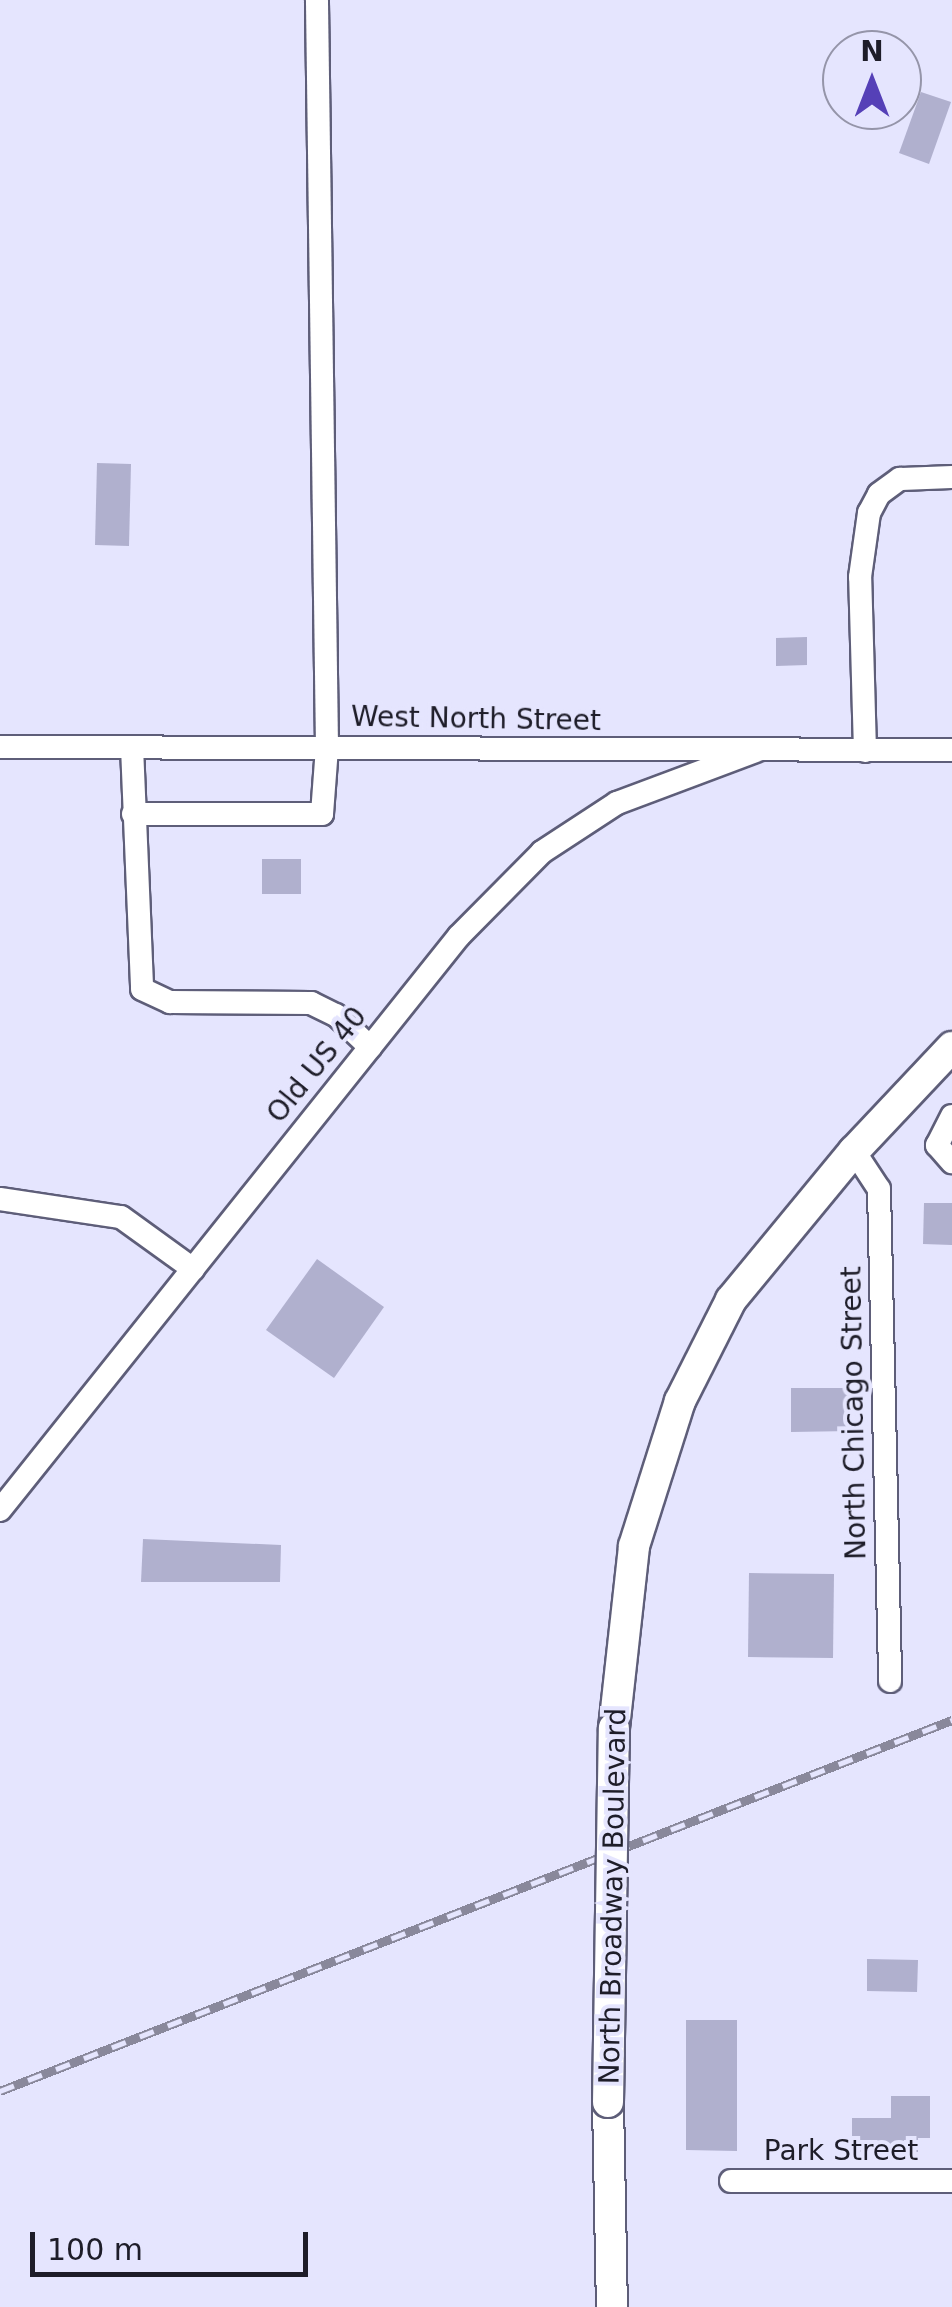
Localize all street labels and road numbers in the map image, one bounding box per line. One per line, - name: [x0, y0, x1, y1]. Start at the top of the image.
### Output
- street label: West North Street: [351, 700, 601, 738]
- street label: Old US 40: [260, 1000, 374, 1130]
- street label: North Chicago Street: [835, 1266, 873, 1560]
- street label: North Broadway Boulevard: [593, 1707, 633, 2085]
- street label: Park Street: [764, 2134, 918, 2168]

